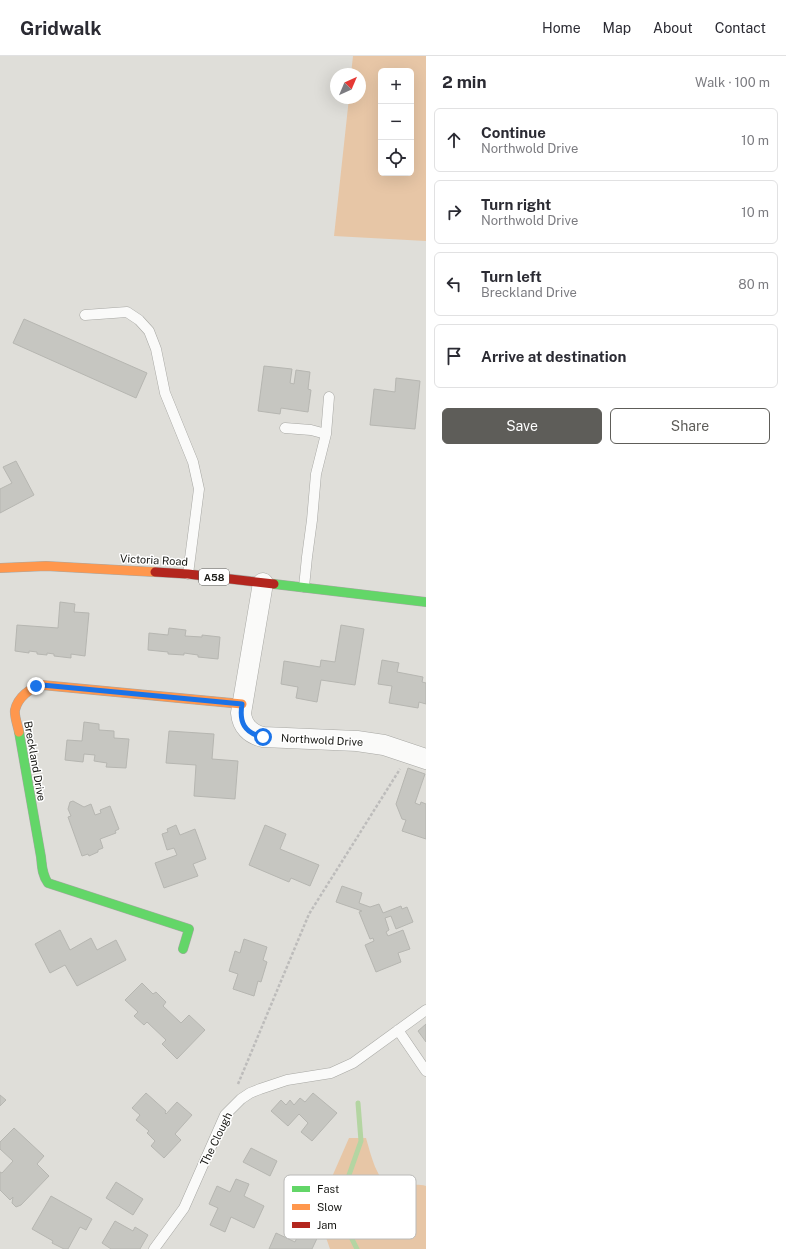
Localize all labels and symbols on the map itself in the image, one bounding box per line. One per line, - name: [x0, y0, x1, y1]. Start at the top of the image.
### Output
- north arrow: [330, 68, 366, 104]
- street label: Victoria Road: [120, 552, 188, 568]
- road number: A58: [199, 569, 229, 585]
- route end: [27, 677, 45, 695]
- street label: Breckland Drive: [22, 720, 48, 802]
- route start: [254, 728, 272, 746]
- street label: Northwold Drive: [281, 732, 363, 748]
- street label: The Clough: [198, 1110, 234, 1168]
- legend: [284, 1175, 416, 1239]
- text: Fast: [317, 1183, 339, 1195]
- text: Slow: [317, 1201, 343, 1213]
- text: Jam: [317, 1219, 337, 1231]

